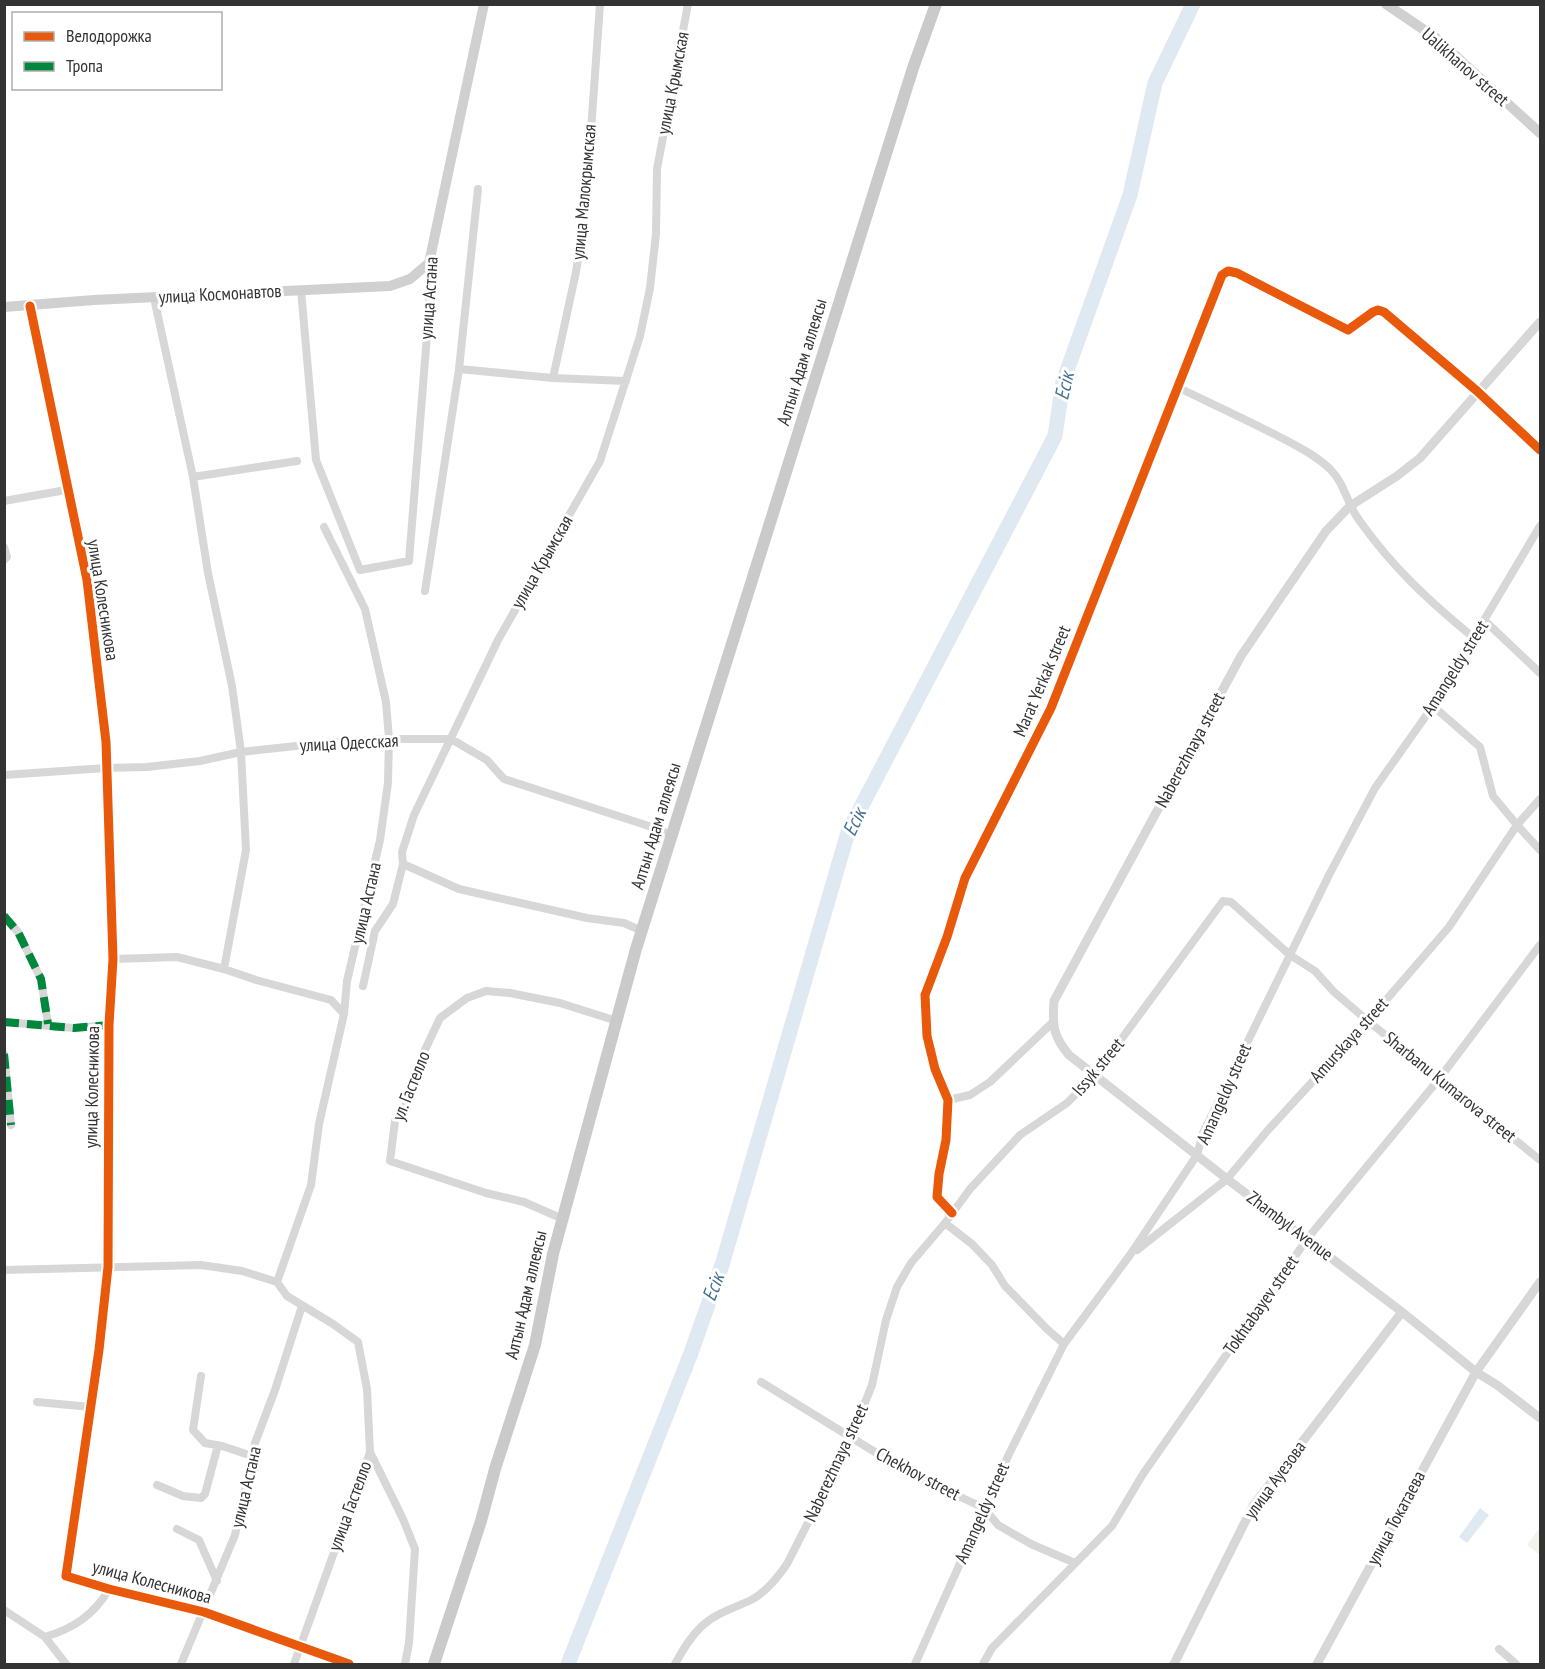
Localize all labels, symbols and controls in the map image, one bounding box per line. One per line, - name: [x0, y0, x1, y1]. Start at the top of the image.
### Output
- legend: [12, 12, 222, 90]
- street label: Ualikhanov street: [1417, 22, 1514, 111]
- text: Велодорожка: [66, 24, 152, 47]
- street label: улица Крымская: [651, 30, 694, 136]
- text: Тропа: [66, 54, 103, 77]
- street label: улица Малокрымская: [566, 123, 601, 261]
- street label: улица Астана: [414, 256, 443, 340]
- street label: улица Космонавтов: [158, 279, 282, 308]
- street label: Алтын Адам аллеясы: [771, 296, 832, 428]
- water label: Есік: [1048, 367, 1080, 402]
- street label: улица Крымская: [506, 511, 578, 613]
- street label: улица Колесникова: [83, 538, 124, 662]
- street label: Amangeldy street: [1416, 616, 1493, 720]
- street label: Marat Yerkak street: [1008, 622, 1075, 740]
- street label: Naberezhnaya street: [1150, 688, 1230, 811]
- street label: улица Одесская: [299, 728, 399, 757]
- street label: Алтын Адам аллеясы: [625, 760, 686, 892]
- water label: Есік: [836, 802, 873, 840]
- street label: улица Астана: [345, 860, 386, 946]
- street label: Amurskaya street: [1304, 992, 1393, 1087]
- street label: улица Колесникова: [79, 1026, 104, 1148]
- street label: Sharbanu Kumarova street: [1379, 1026, 1521, 1147]
- street label: Issyk street: [1067, 1033, 1129, 1101]
- street label: Amangeldy street: [1191, 1040, 1256, 1148]
- street label: ул. Гастелло: [386, 1047, 435, 1124]
- street label: Zhambyl Avenue: [1243, 1186, 1338, 1266]
- street label: Алтын Адам аллеясы: [500, 1228, 551, 1361]
- street label: Tokhtabayev street: [1218, 1251, 1303, 1359]
- water label: Есік: [696, 1267, 731, 1305]
- street label: Naberezhnaya street: [798, 1400, 873, 1525]
- street label: улица Ауезова: [1239, 1436, 1311, 1523]
- street label: Chekhov street: [872, 1442, 964, 1505]
- street label: улица Астана: [225, 1444, 266, 1530]
- street label: улица Гастелло: [323, 1457, 377, 1554]
- street label: Amangeldy street: [949, 1459, 1014, 1567]
- street label: улица Токатаева: [1361, 1467, 1430, 1569]
- street label: улица Колесникова: [90, 1555, 214, 1608]

